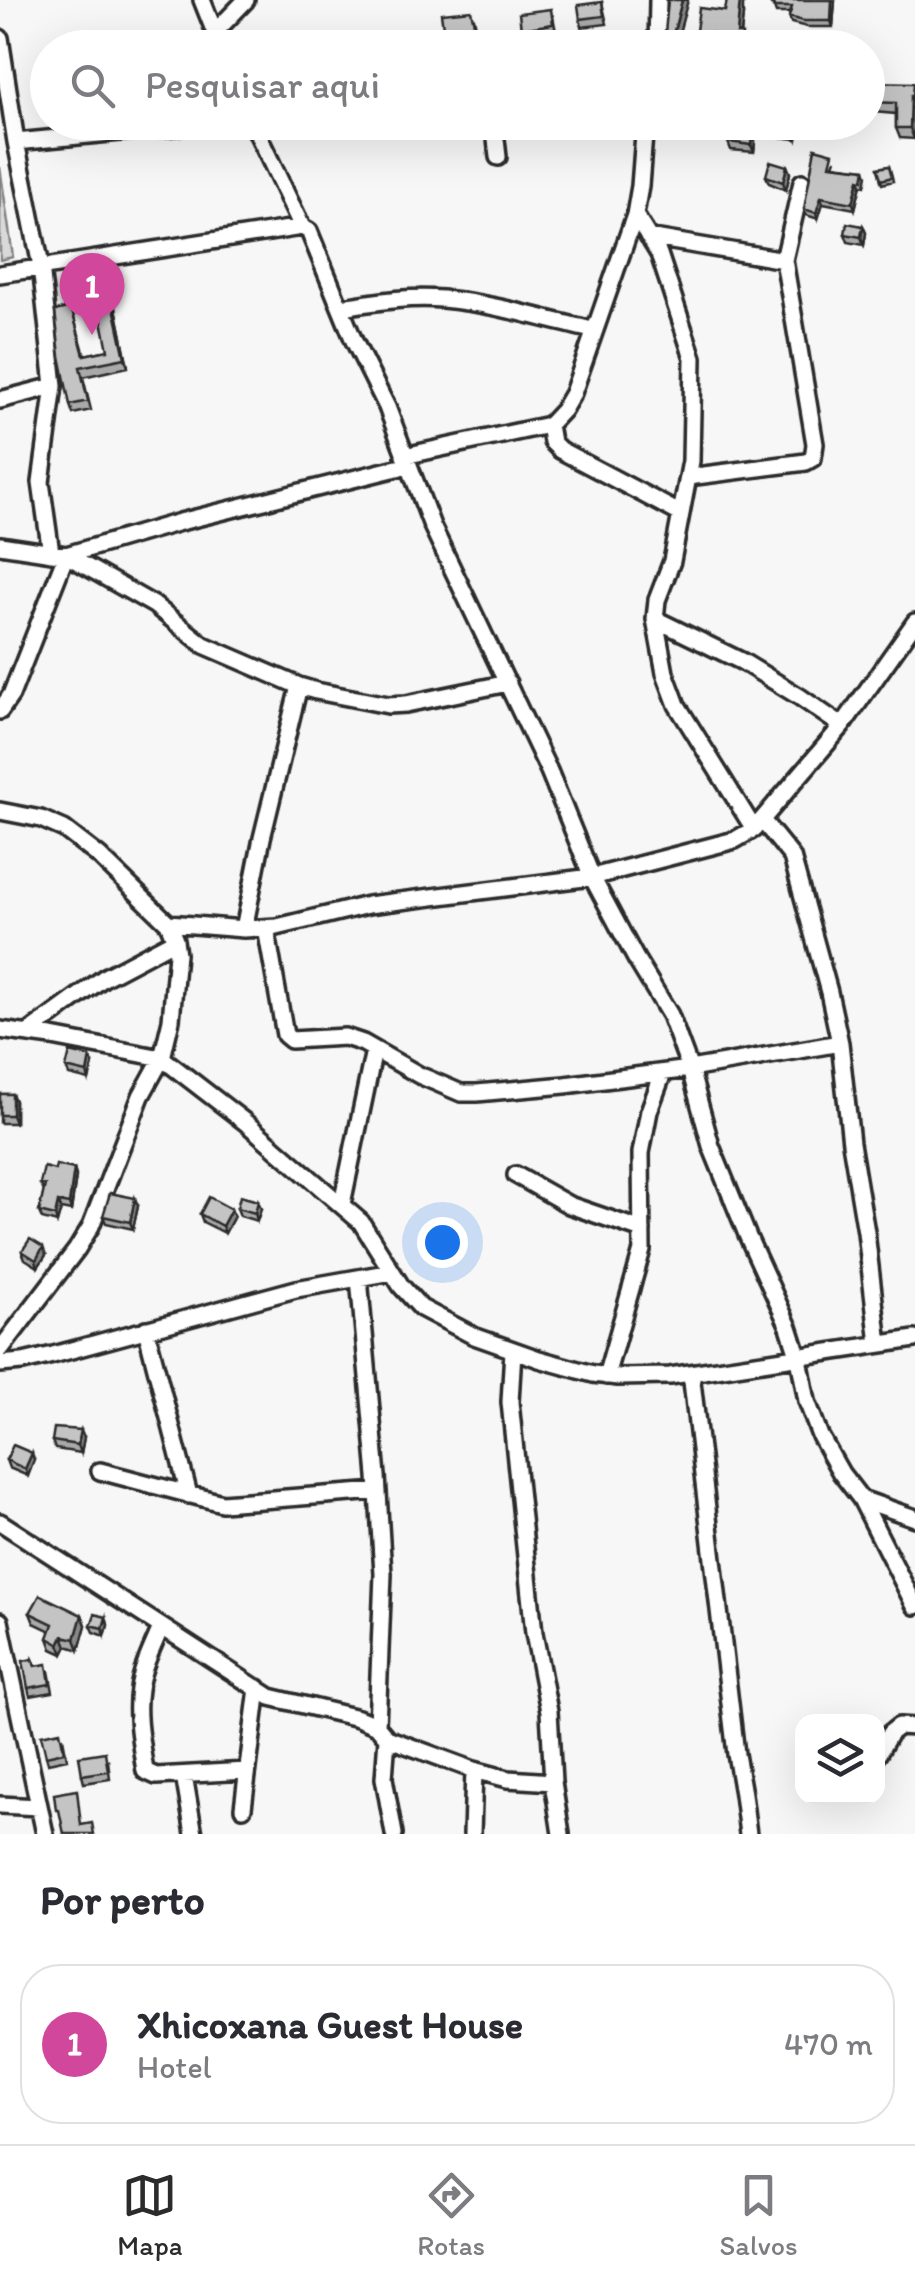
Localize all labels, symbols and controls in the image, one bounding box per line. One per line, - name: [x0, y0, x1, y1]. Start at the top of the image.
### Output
- search box: [30, 30, 885, 140]
- icon: search: [65, 58, 120, 113]
- text: Pesquisar aqui: [145, 62, 380, 108]
- pin: 1: [59, 252, 124, 335]
- your location: [417, 1217, 468, 1268]
- map controls: [795, 1714, 885, 1804]
- button: layers: [795, 1714, 885, 1804]
- text: Por perto: [40, 1874, 205, 1925]
- text: Xhicoxana Guest House: [137, 2002, 523, 2048]
- text: 1: [67, 2025, 82, 2063]
- text: 470 m: [784, 2025, 873, 2063]
- text: Hotel: [137, 2048, 212, 2086]
- tab: Mapa: [117, 2168, 183, 2262]
- tab: Rotas: [417, 2168, 485, 2262]
- tab: Salvos: [720, 2168, 798, 2262]

